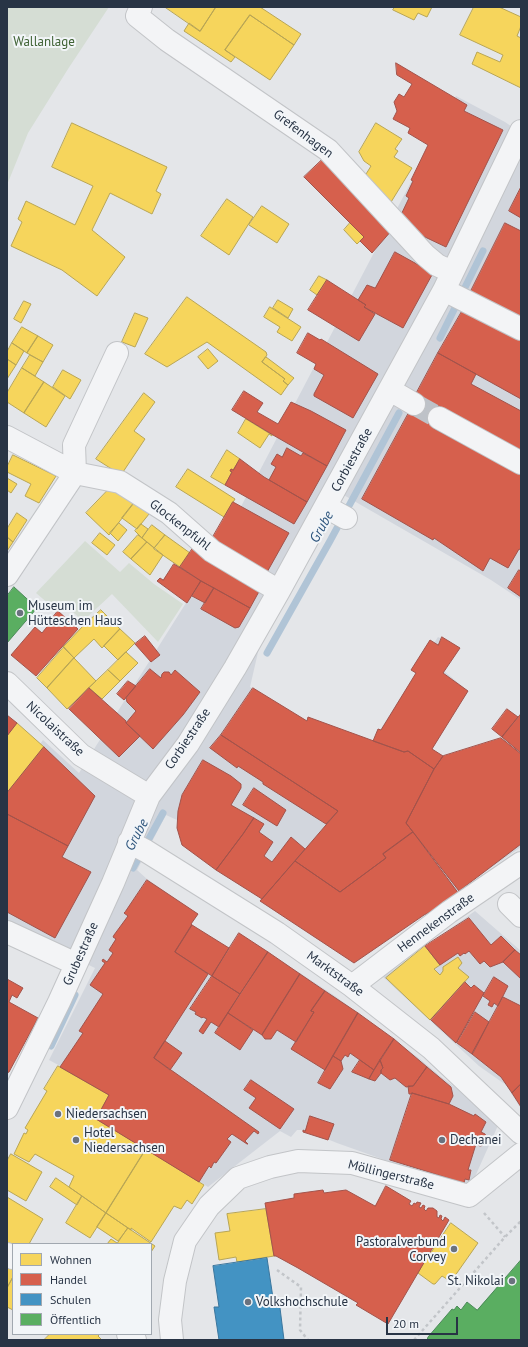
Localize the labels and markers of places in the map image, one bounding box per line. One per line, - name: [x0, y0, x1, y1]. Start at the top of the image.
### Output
- place label: Museum im Hütteschen Haus: [28, 598, 122, 629]
- marker: Museum im Hütteschen Haus: [15, 608, 25, 618]
- place label: Niedersachsen: [66, 1106, 147, 1122]
- marker: Niedersachsen: [53, 1109, 63, 1119]
- place label: Hotel Niedersachsen: [84, 1125, 165, 1156]
- place label: Dechanei: [450, 1132, 502, 1148]
- marker: Hotel Niedersachsen: [71, 1135, 81, 1145]
- marker: Dechanei: [437, 1135, 447, 1145]
- place label: Pastoralverbund Corvey: [356, 1234, 446, 1265]
- marker: Pastoralverbund Corvey: [449, 1244, 459, 1254]
- place label: St. Nikolai: [447, 1273, 504, 1289]
- marker: St. Nikolai: [507, 1276, 517, 1286]
- place label: Volkshochschule: [256, 1294, 348, 1310]
- marker: Volkshochschule: [243, 1297, 253, 1307]

